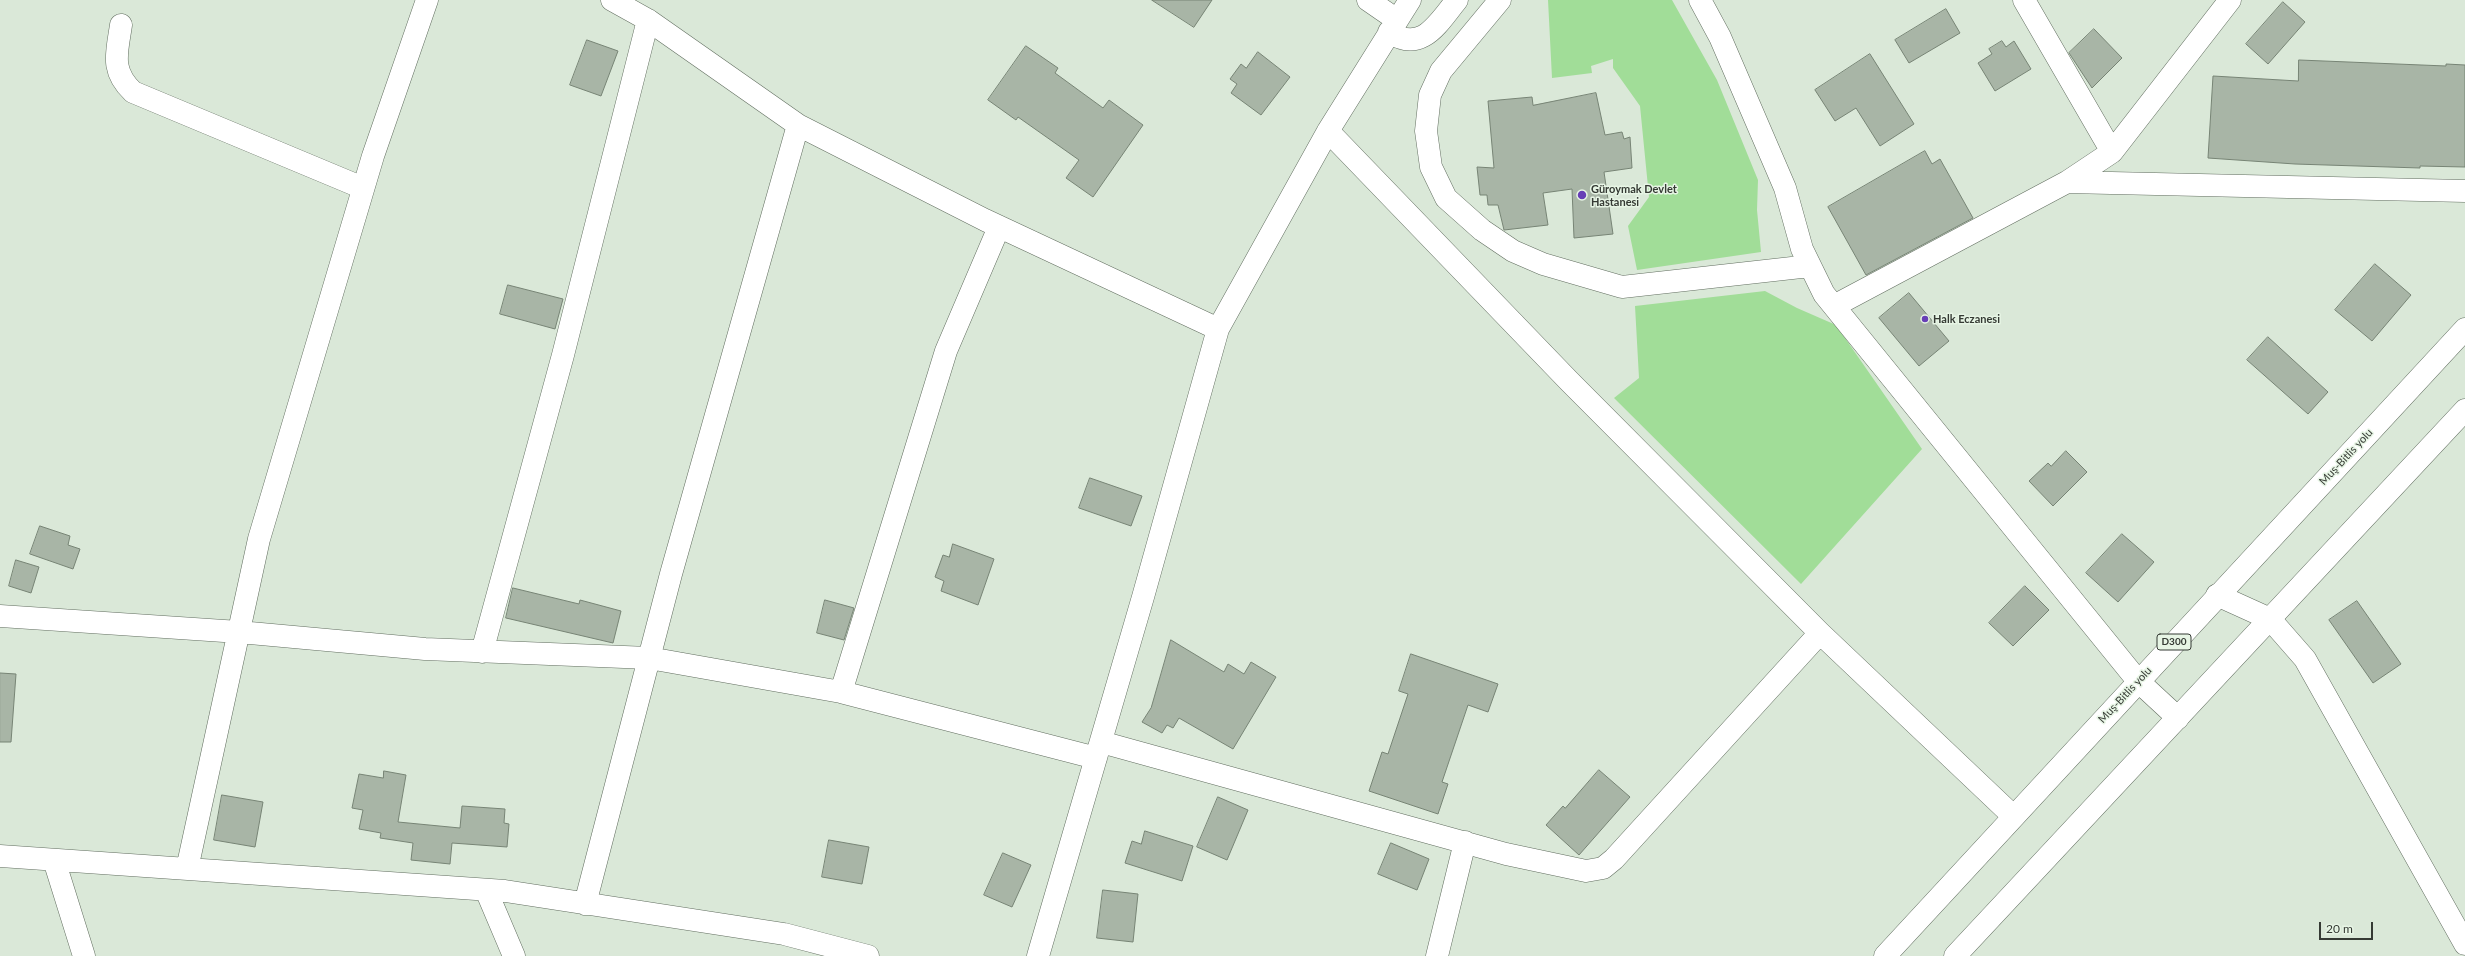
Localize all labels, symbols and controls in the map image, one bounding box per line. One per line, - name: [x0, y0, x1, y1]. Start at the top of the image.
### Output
- place label: Güroymak Devlet Hastanesi: [1591, 182, 1677, 208]
- marker: Güroymak Devlet Hastanesi: [1576, 189, 1588, 201]
- place label: Halk Eczanesi: [1933, 312, 2000, 326]
- marker: Halk Eczanesi: [1920, 314, 1930, 324]
- street label: Muş-Bitlis yolu: [2317, 426, 2375, 488]
- road number: D300: [2157, 634, 2191, 650]
- street label: Muş-Bitlis yolu: [2096, 664, 2154, 726]
- scale bar: [2321, 914, 2375, 940]
- text: 20 m: [2326, 921, 2353, 936]

